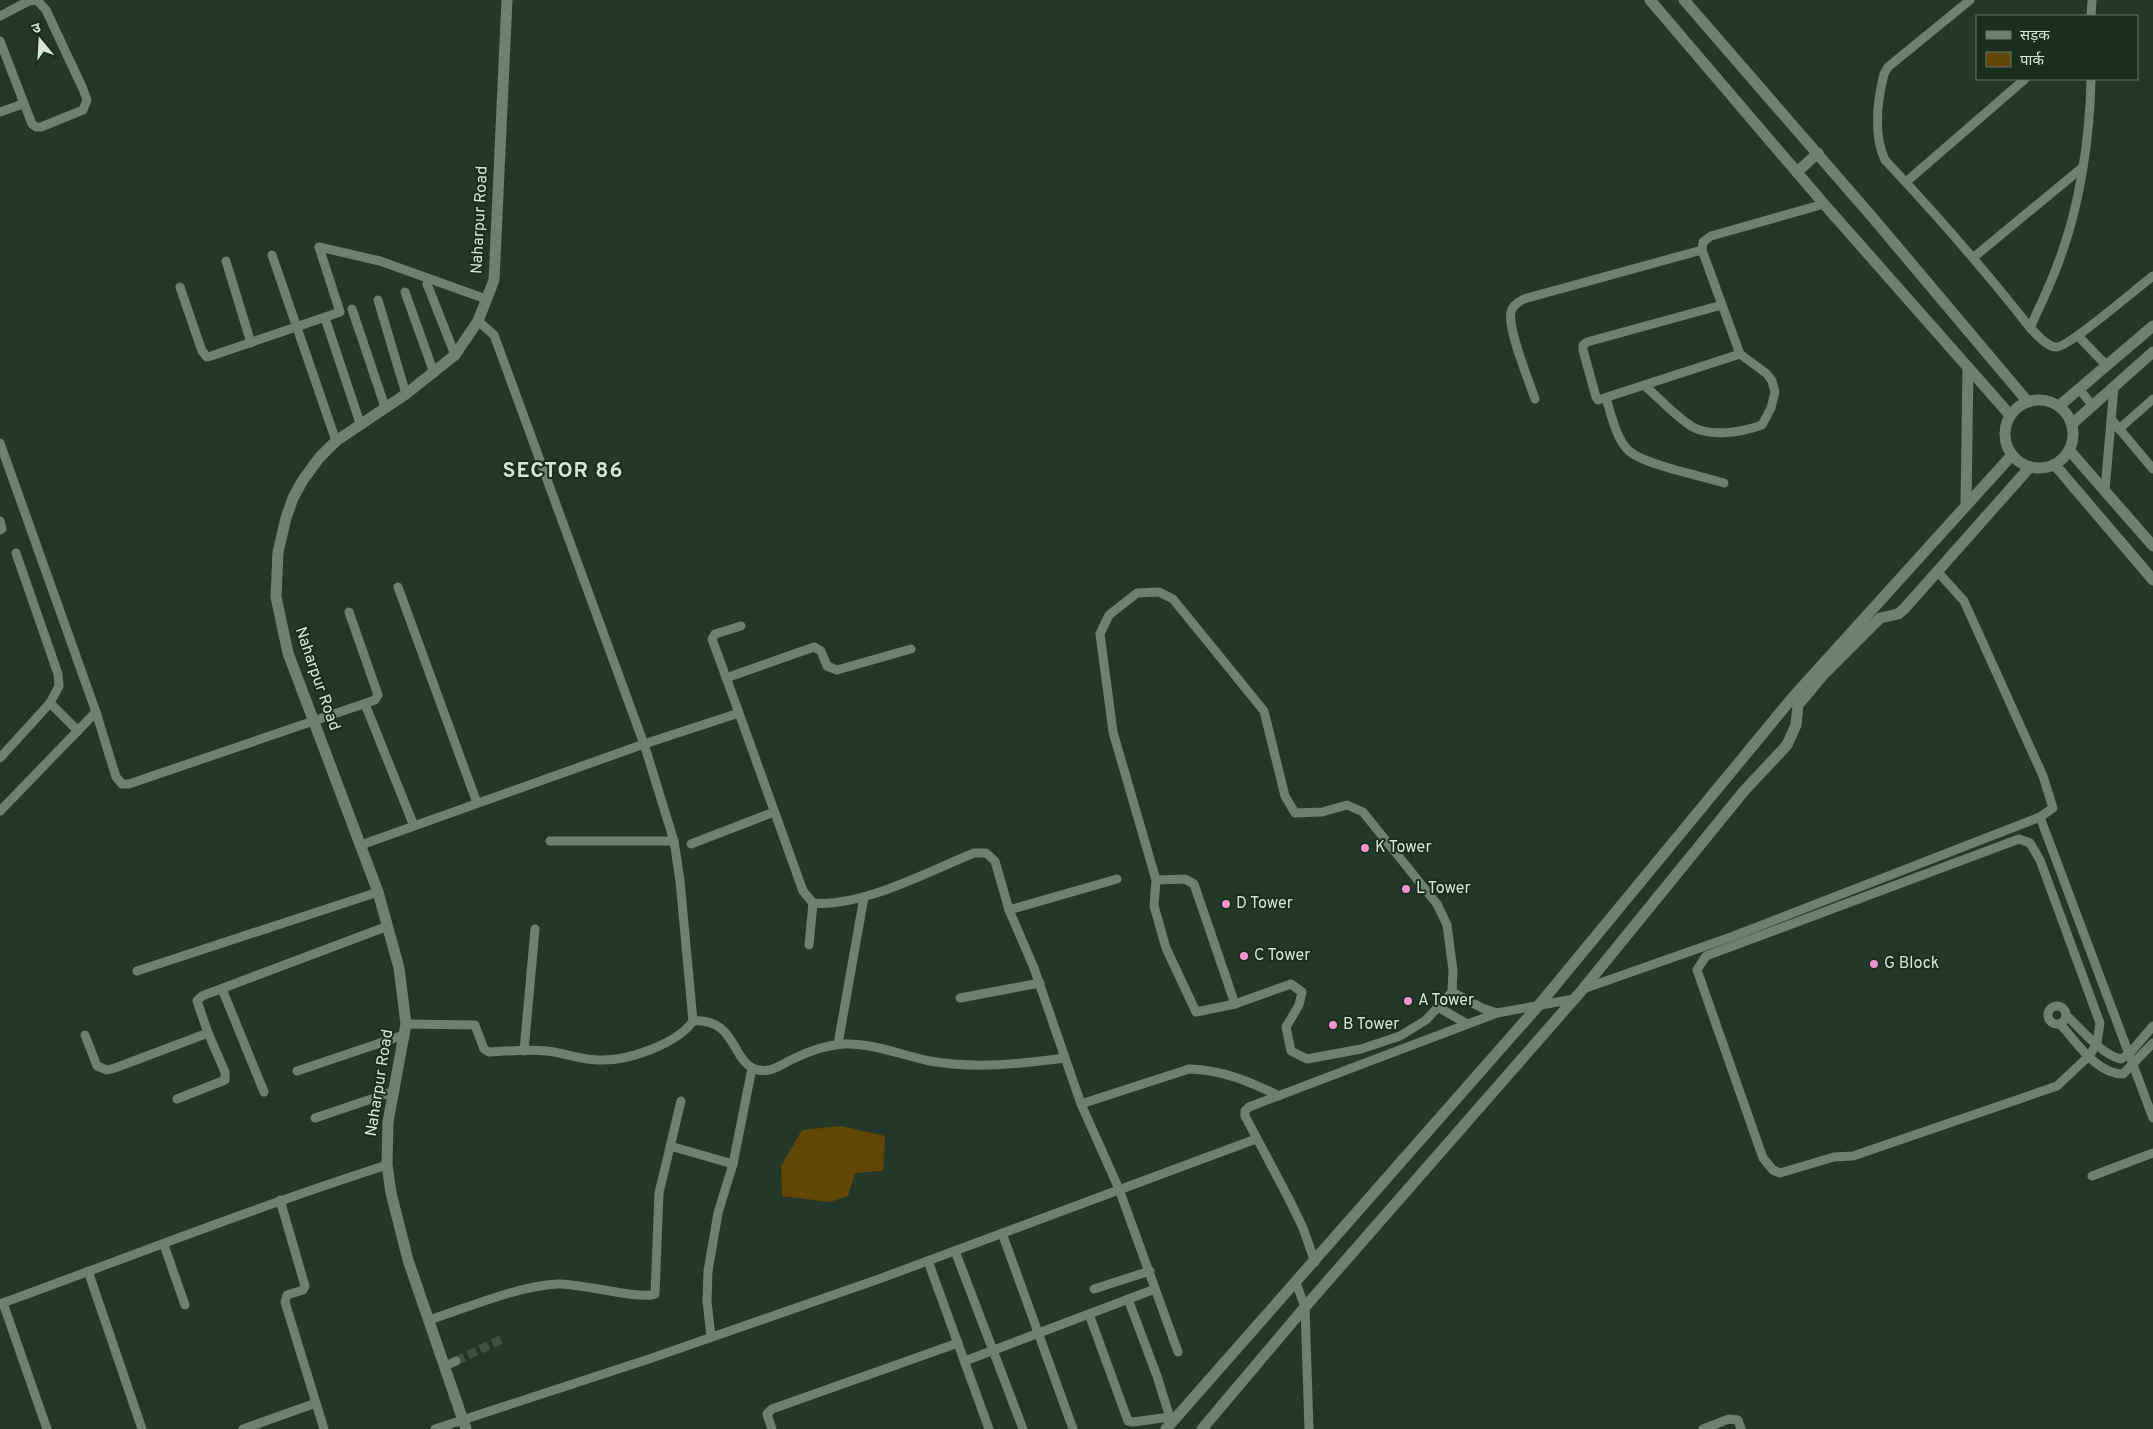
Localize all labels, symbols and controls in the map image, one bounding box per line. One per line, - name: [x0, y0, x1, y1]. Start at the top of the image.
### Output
- north arrow: [15, 15, 65, 65]
- legend: [1976, 15, 2138, 80]
- text: उ: [30, 19, 44, 38]
- text: सड़क: [2020, 27, 2050, 46]
- text: पार्क: [2020, 51, 2044, 71]
- street label: Naharpur Road: [467, 165, 493, 275]
- district label: SECTOR 86: [503, 458, 623, 485]
- street label: Naharpur Road: [290, 625, 344, 733]
- place label: K Tower: [1375, 838, 1432, 858]
- marker: K Tower: [1359, 842, 1371, 854]
- place label: L Tower: [1416, 879, 1471, 899]
- marker: L Tower: [1400, 883, 1412, 895]
- place label: D Tower: [1236, 894, 1293, 914]
- marker: D Tower: [1220, 898, 1232, 910]
- place label: C Tower: [1254, 946, 1310, 966]
- marker: C Tower: [1238, 950, 1250, 962]
- place label: G Block: [1884, 954, 1939, 974]
- marker: G Block: [1868, 958, 1880, 970]
- place label: A Tower: [1418, 991, 1474, 1011]
- marker: A Tower: [1402, 995, 1414, 1007]
- place label: B Tower: [1343, 1015, 1400, 1035]
- marker: B Tower: [1327, 1019, 1339, 1031]
- street label: Naharpur Road: [362, 1028, 398, 1138]

